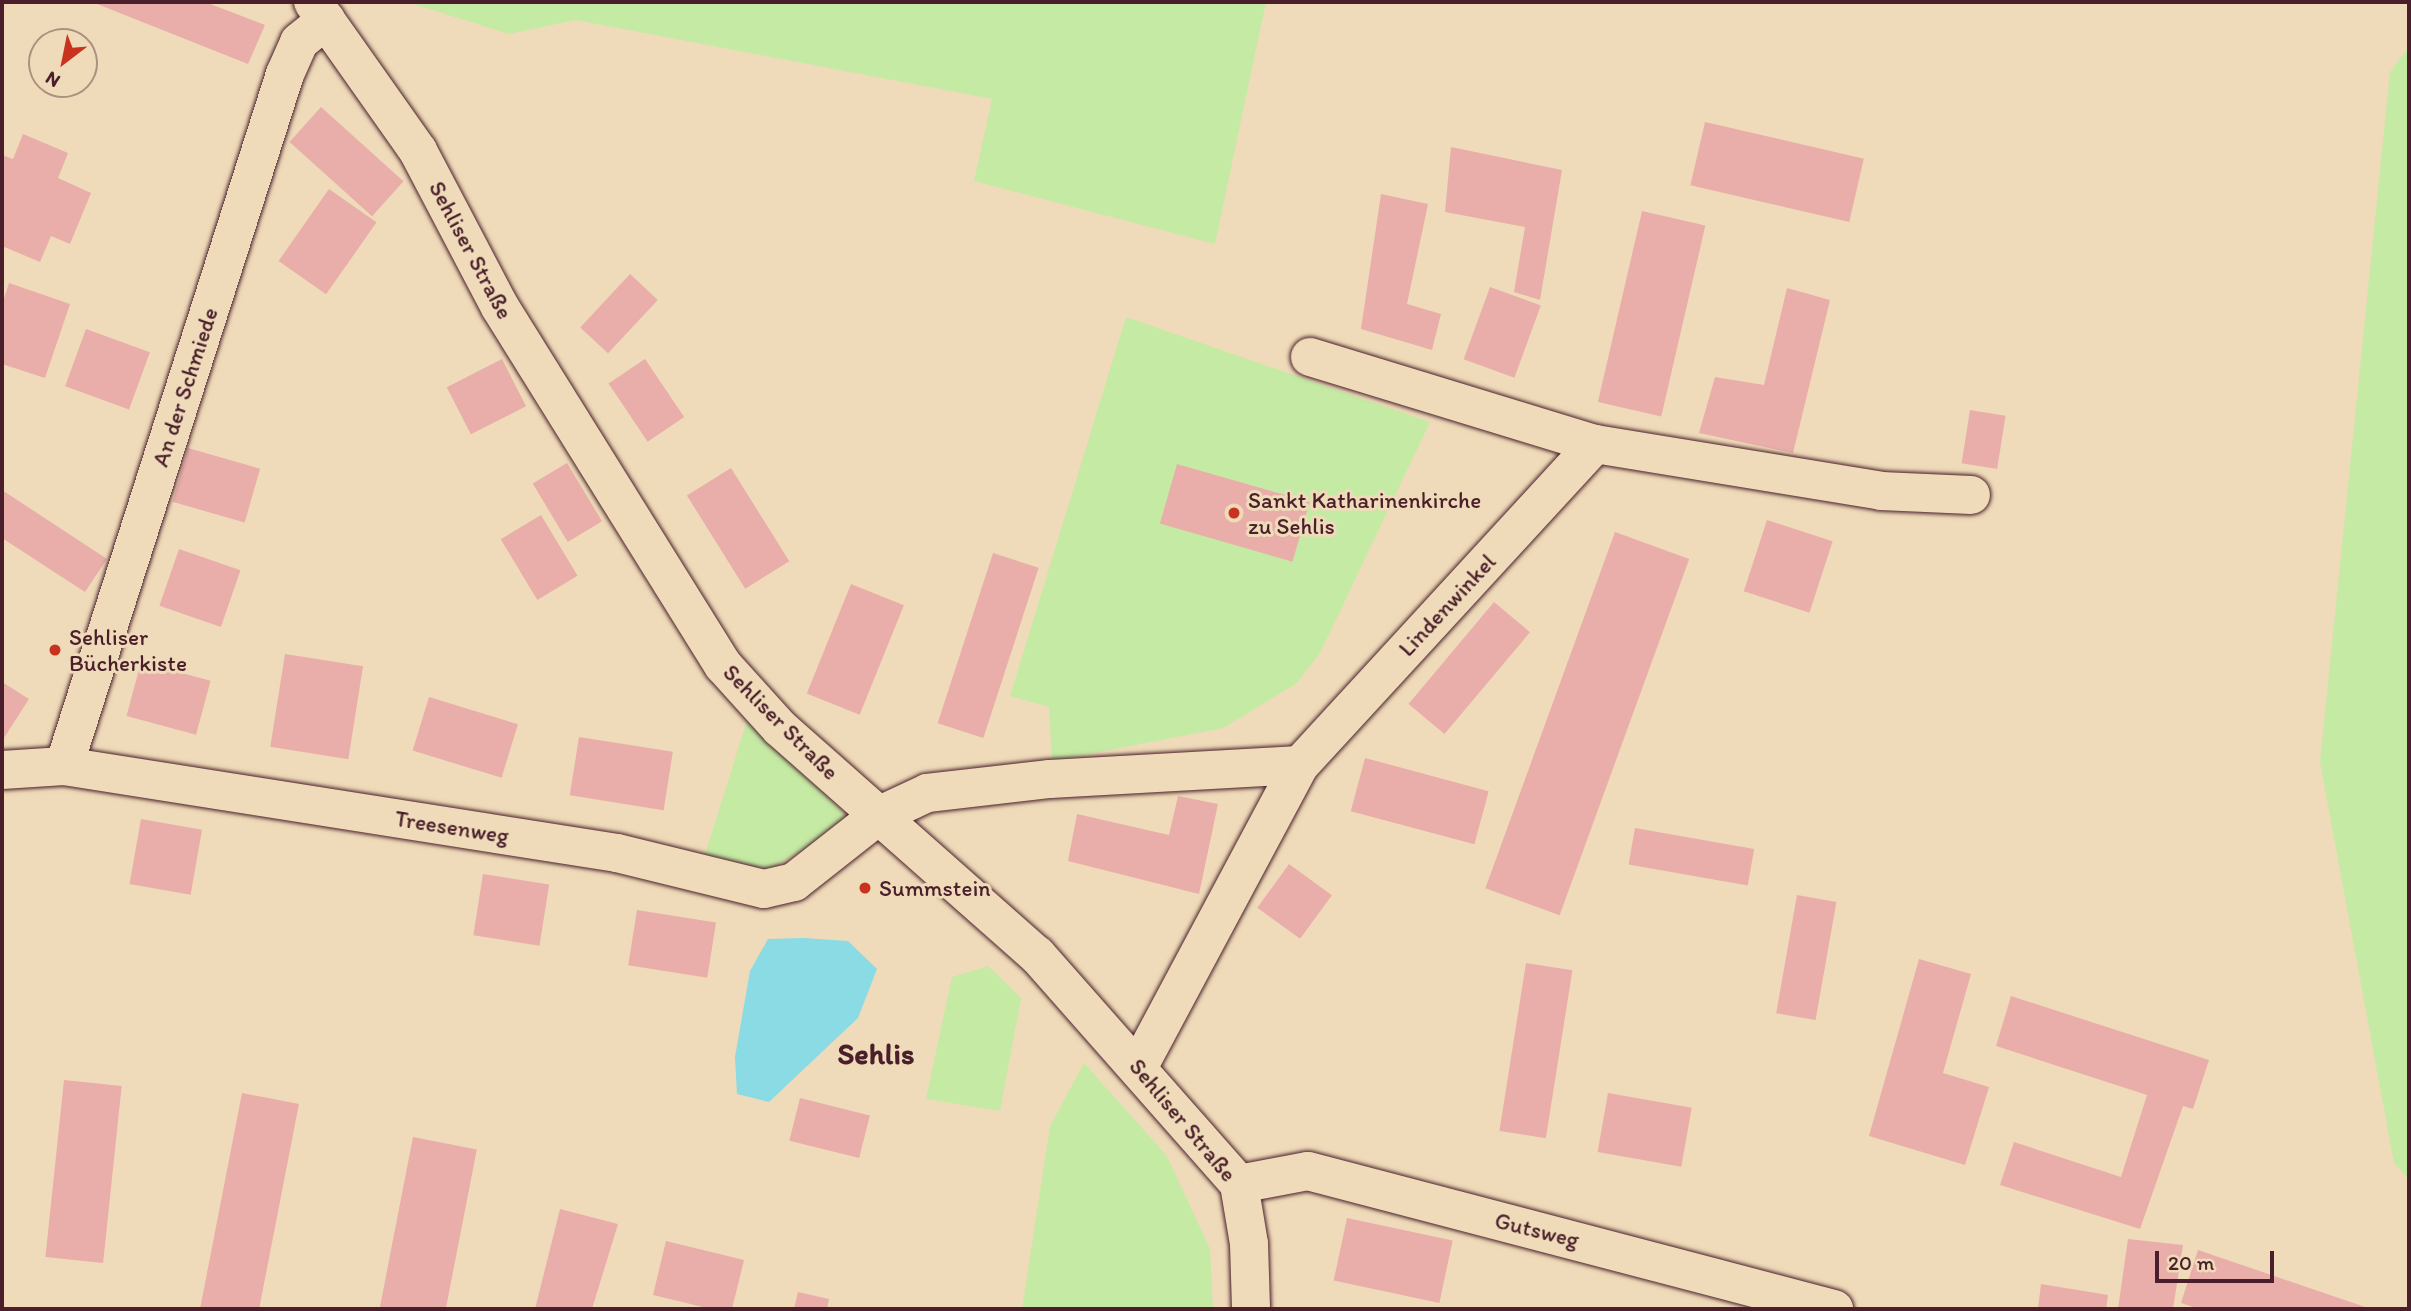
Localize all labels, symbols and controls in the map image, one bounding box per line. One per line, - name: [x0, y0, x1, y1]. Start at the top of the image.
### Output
- north arrow: [28, 28, 98, 98]
- text: N: [41, 66, 64, 93]
- street label: Sehliser Straße: [423, 177, 519, 323]
- street label: An der Schmiede: [146, 304, 224, 470]
- place label: Sankt Katharinenkirche zu Sehlis: [1248, 486, 1482, 540]
- marker: Sankt Katharinenkirche zu Sehlis: [1226, 505, 1242, 521]
- street label: Lindenwinkel: [1393, 548, 1501, 662]
- place label: Sehliser Bücherkiste: [69, 623, 187, 677]
- marker: Sehliser Bücherkiste: [47, 642, 63, 658]
- street label: Sehliser Straße: [718, 659, 844, 785]
- street label: Treesenweg: [393, 804, 511, 850]
- place label: Summstein: [879, 874, 991, 902]
- marker: Summstein: [857, 880, 873, 896]
- district label: Sehlis: [838, 1036, 914, 1072]
- street label: Sehliser Straße: [1124, 1053, 1242, 1187]
- street label: Gutsweg: [1492, 1206, 1582, 1254]
- scale bar: [2159, 1238, 2278, 1282]
- text: 20 m: [2168, 1250, 2214, 1275]

